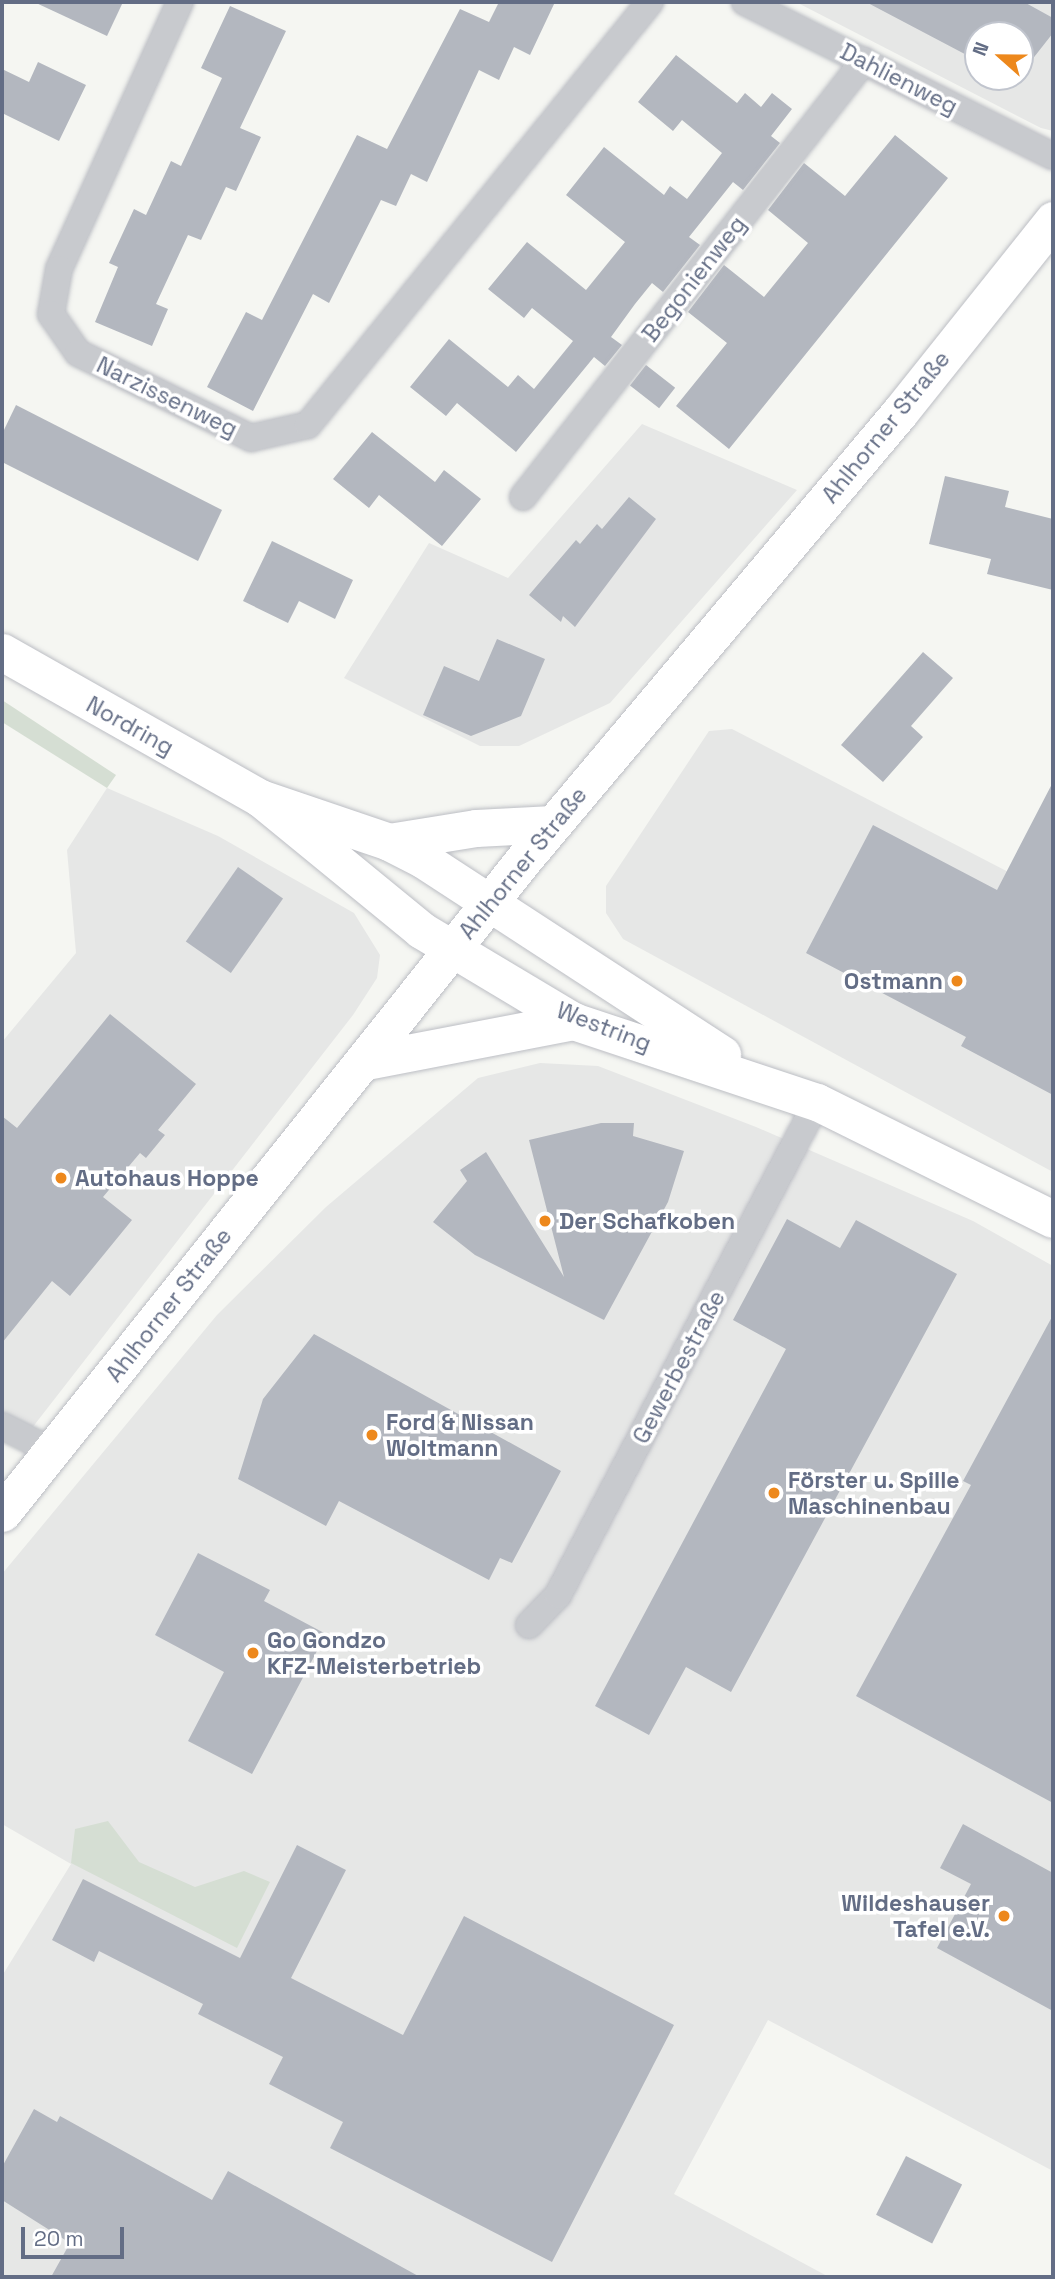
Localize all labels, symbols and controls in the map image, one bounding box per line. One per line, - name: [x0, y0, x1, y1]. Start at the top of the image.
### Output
- north arrow: [964, 21, 1034, 91]
- street label: Dahlienweg: [836, 38, 962, 120]
- text: N: [967, 39, 995, 59]
- street label: Begonienweg: [636, 211, 752, 347]
- street label: Ahlhorner Straße: [816, 345, 956, 509]
- street label: Narzissenweg: [92, 351, 242, 443]
- street label: Nordring: [81, 691, 179, 761]
- street label: Ahlhorner Straße: [453, 781, 593, 945]
- place label: Ostmann: [844, 967, 943, 995]
- marker: Ostmann: [949, 973, 965, 989]
- street label: Westring: [553, 996, 655, 1058]
- place label: Autohaus Hoppe: [75, 1164, 259, 1192]
- marker: Autohaus Hoppe: [53, 1170, 69, 1186]
- place label: Der Schafkoben: [559, 1207, 735, 1235]
- marker: Der Schafkoben: [537, 1213, 553, 1229]
- street label: Ahlhorner Straße: [100, 1223, 238, 1387]
- street label: Gewerbestraße: [627, 1286, 731, 1448]
- place label: Ford & Nissan Woltmann: [386, 1408, 534, 1462]
- marker: Ford & Nissan Woltmann: [364, 1427, 380, 1443]
- place label: Förster u. Spille Maschinenbau: [788, 1466, 960, 1520]
- marker: Förster u. Spille Maschinenbau: [766, 1485, 782, 1501]
- place label: Go Gondzo KFZ-Meisterbetrieb: [267, 1626, 481, 1680]
- marker: Go Gondzo KFZ-Meisterbetrieb: [245, 1645, 261, 1661]
- place label: Wildeshauser Tafel e.V.: [841, 1889, 990, 1943]
- marker: Wildeshauser Tafel e.V.: [996, 1908, 1012, 1924]
- scale bar: [24, 2212, 128, 2256]
- text: 20 m: [34, 2225, 84, 2252]

